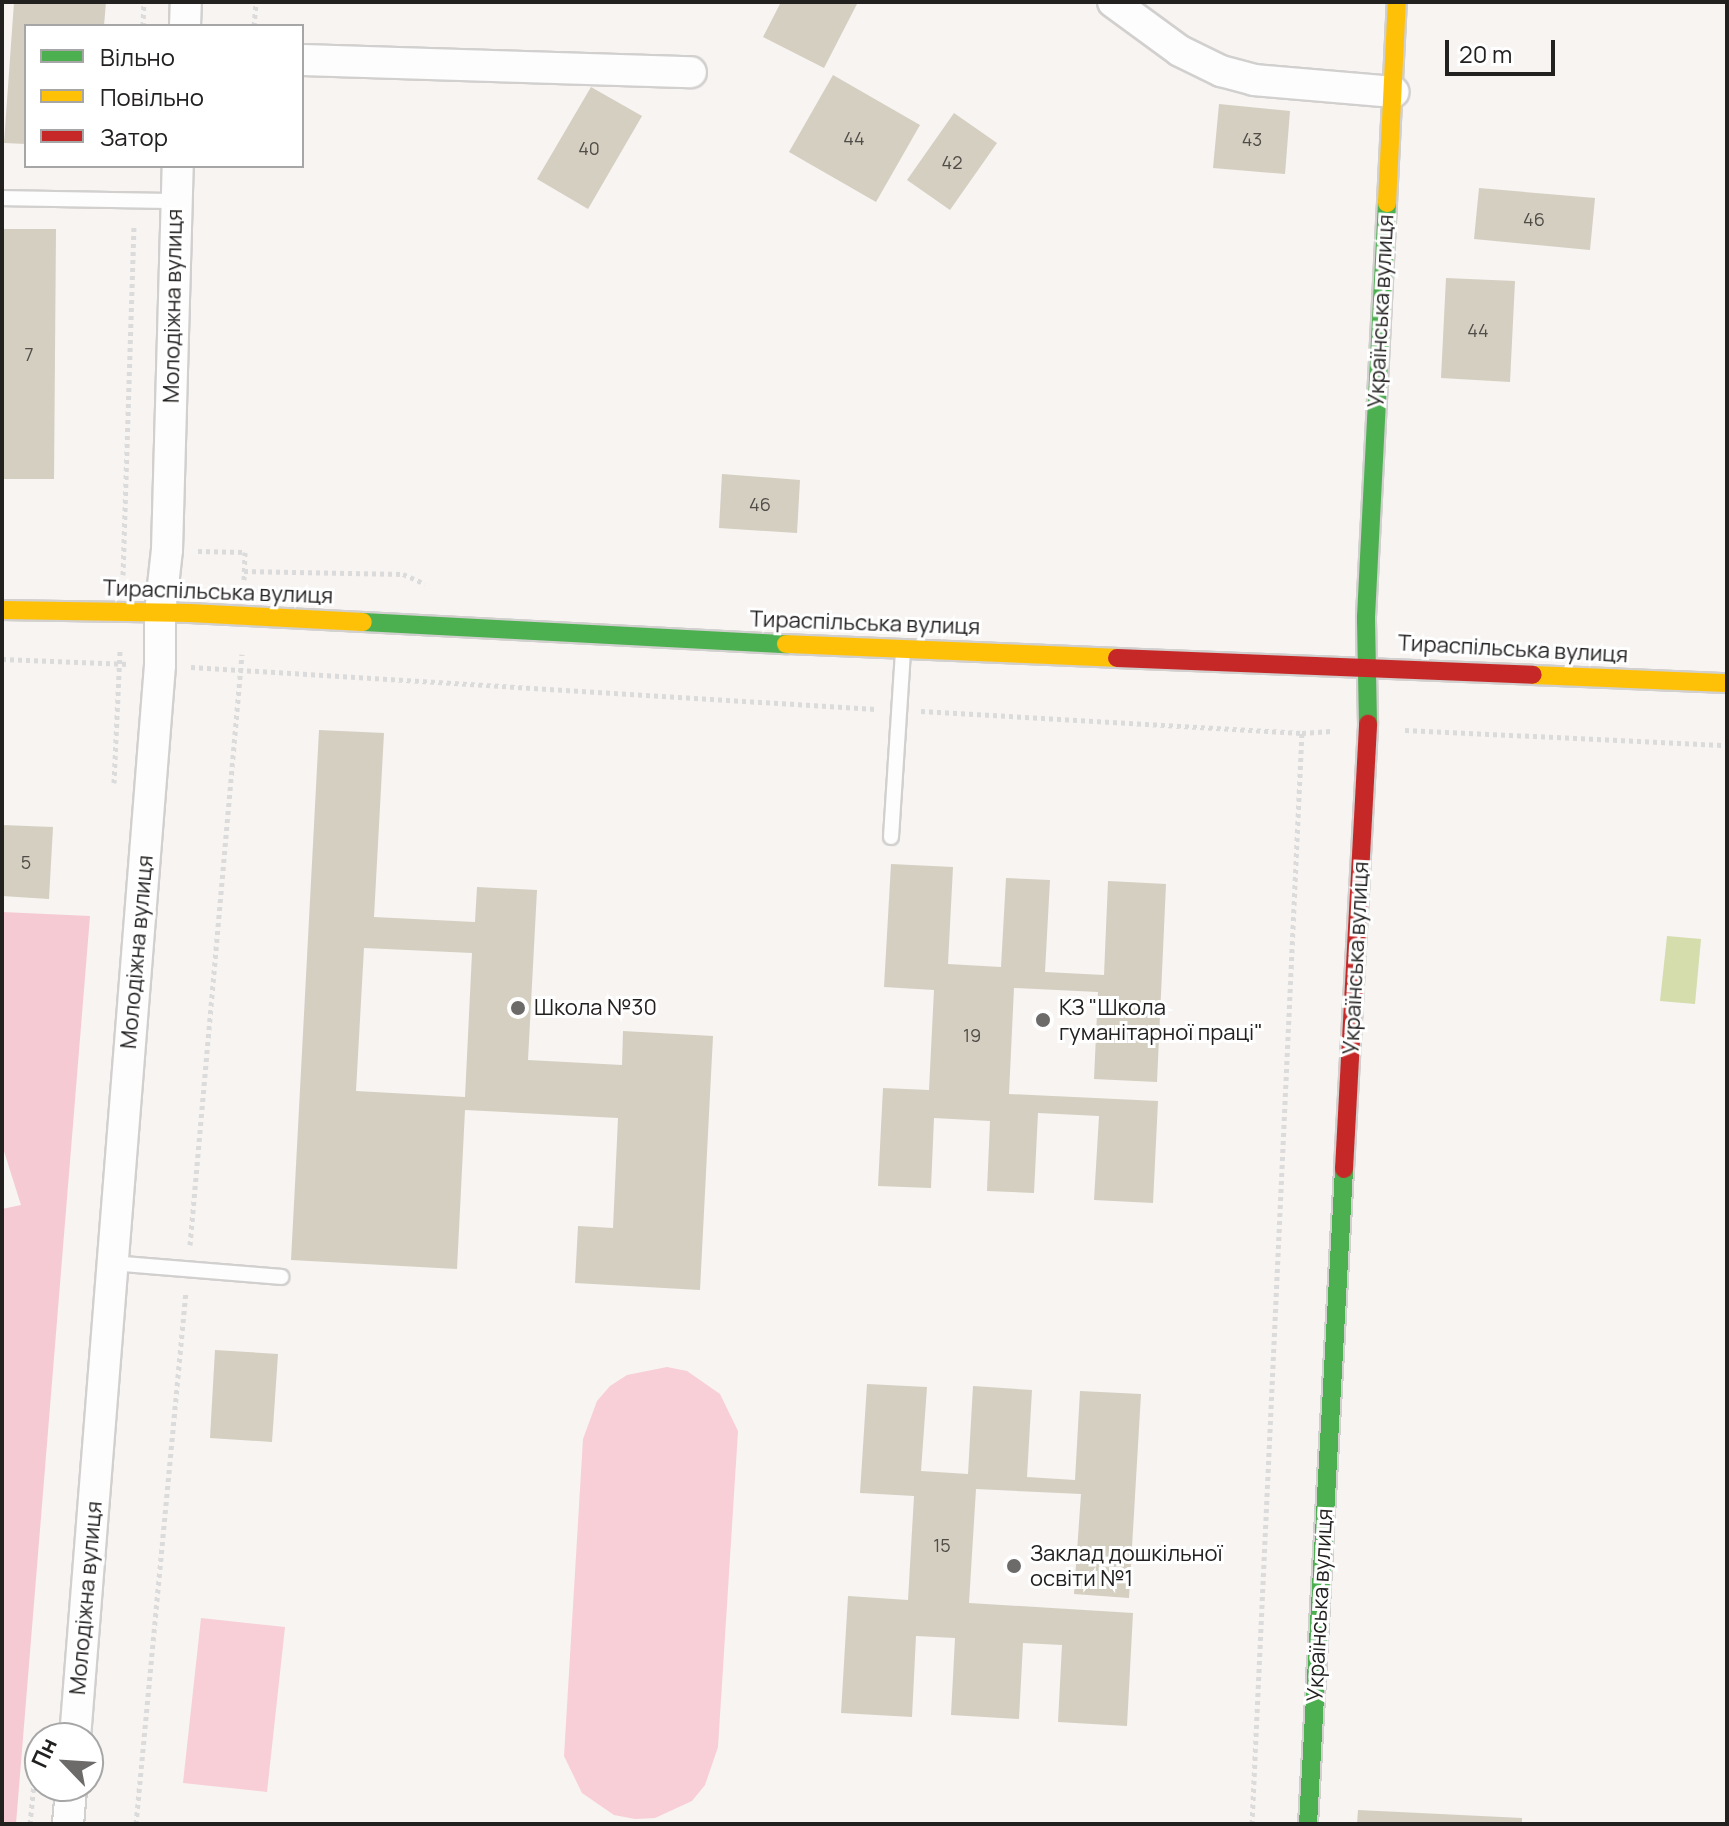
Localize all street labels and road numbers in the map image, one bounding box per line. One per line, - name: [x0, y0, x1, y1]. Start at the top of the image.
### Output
- street label: Молодіжна вулиця: [158, 209, 188, 403]
- street label: Українська вулиця: [1363, 214, 1399, 408]
- street label: Тираспільська вулиця: [102, 575, 334, 609]
- street label: Тираспільська вулиця: [749, 606, 981, 640]
- street label: Тираспільська вулиця: [1397, 630, 1629, 668]
- street label: Молодіжна вулиця: [115, 854, 159, 1050]
- street label: Українська вулиця: [1338, 861, 1374, 1055]
- street label: Молодіжна вулиця: [64, 1500, 108, 1696]
- street label: Українська вулиця: [1302, 1508, 1338, 1702]

